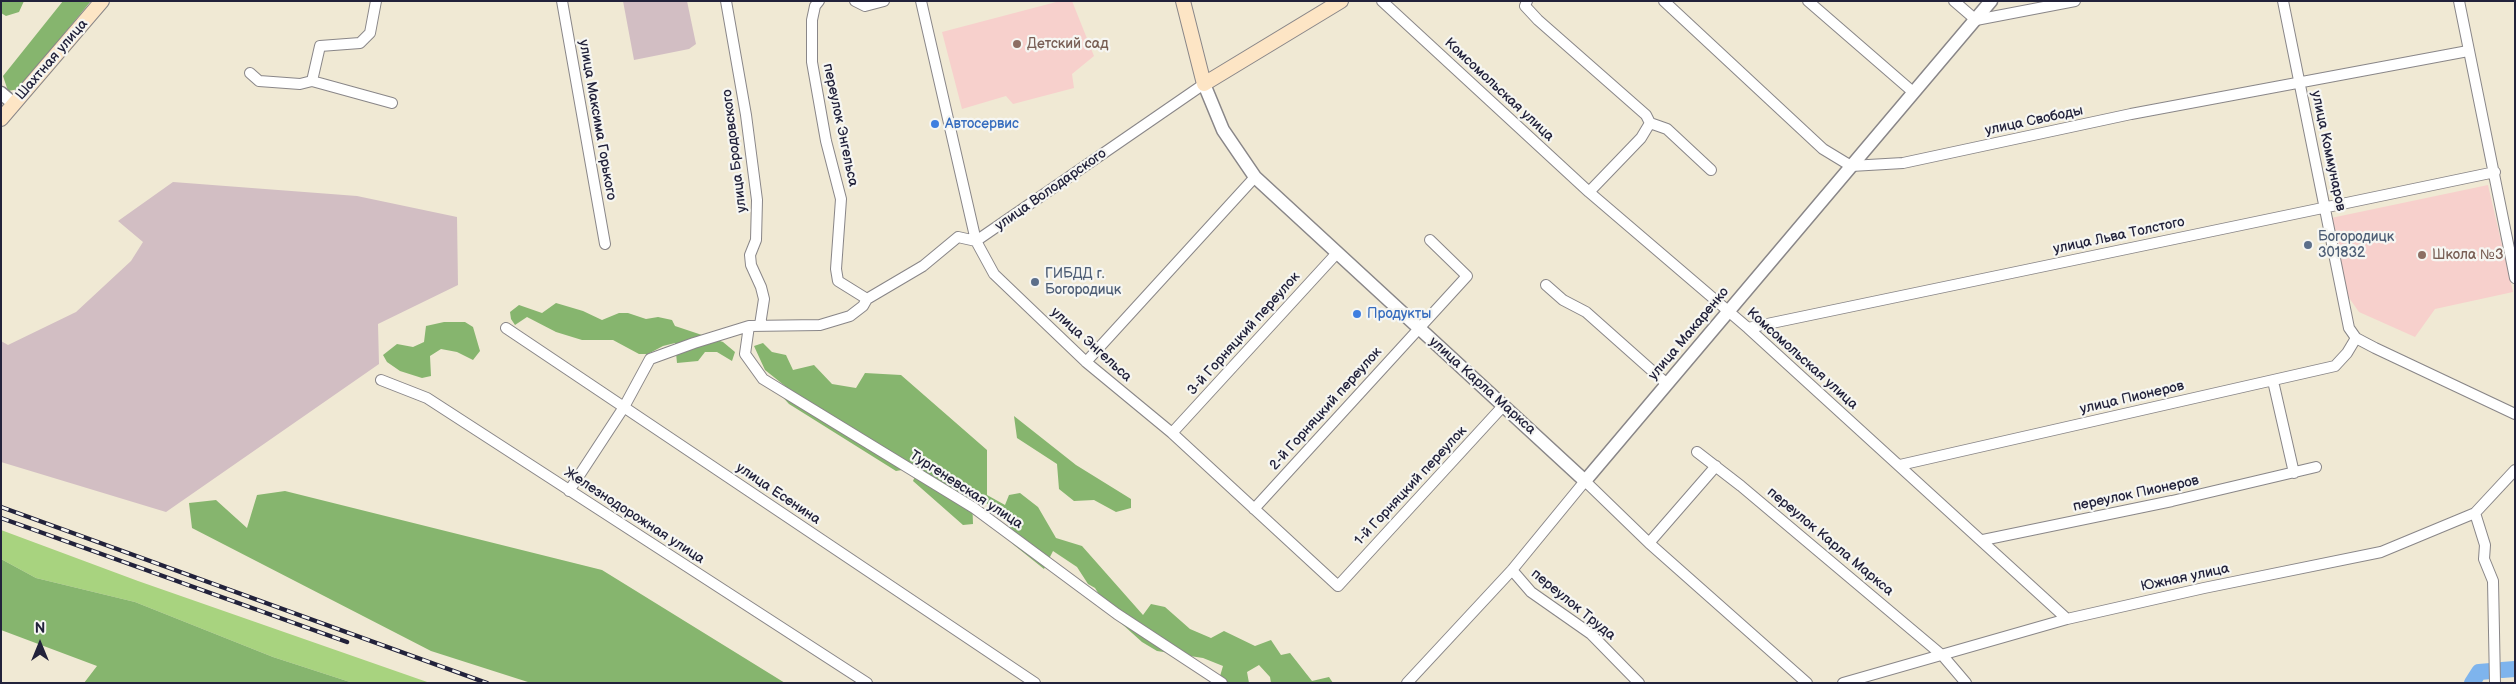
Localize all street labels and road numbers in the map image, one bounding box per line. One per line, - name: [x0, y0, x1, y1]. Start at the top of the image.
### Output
- street label: Шахтная улица: [12, 16, 92, 104]
- street label: Комсомольская улица: [1441, 35, 1557, 145]
- street label: улица Максима Горького: [575, 39, 619, 201]
- street label: переулок Энгельса: [819, 62, 861, 188]
- street label: улица Бродовского: [719, 88, 751, 214]
- street label: улица Коммунаров: [2307, 89, 2349, 213]
- street label: улица Свободы: [1983, 102, 2085, 140]
- street label: улица Володарского: [992, 145, 1110, 235]
- street label: улица Льва Толстого: [2052, 214, 2186, 258]
- street label: 3-й Горняцкий переулок: [1184, 269, 1304, 399]
- street label: улица Макаренко: [1645, 284, 1733, 384]
- street label: улица Энгельса: [1047, 304, 1135, 386]
- street label: Комсомольская улица: [1743, 305, 1861, 413]
- street label: улица Карла Маркса: [1425, 334, 1539, 438]
- street label: 2-й Горняцкий переулок: [1266, 344, 1386, 474]
- street label: улица Пионеров: [2078, 378, 2186, 418]
- street label: 1-й Горняцкий переулок: [1351, 423, 1471, 549]
- street label: Тургеневская улица: [906, 447, 1026, 533]
- street label: улица Есенина: [733, 460, 823, 528]
- street label: Железнодорожная улица: [560, 464, 708, 568]
- street label: переулок Пионеров: [2071, 472, 2201, 516]
- street label: переулок Карла Маркса: [1763, 484, 1897, 600]
- street label: Южная улица: [2139, 560, 2231, 596]
- street label: переулок Труда: [1527, 566, 1619, 644]

